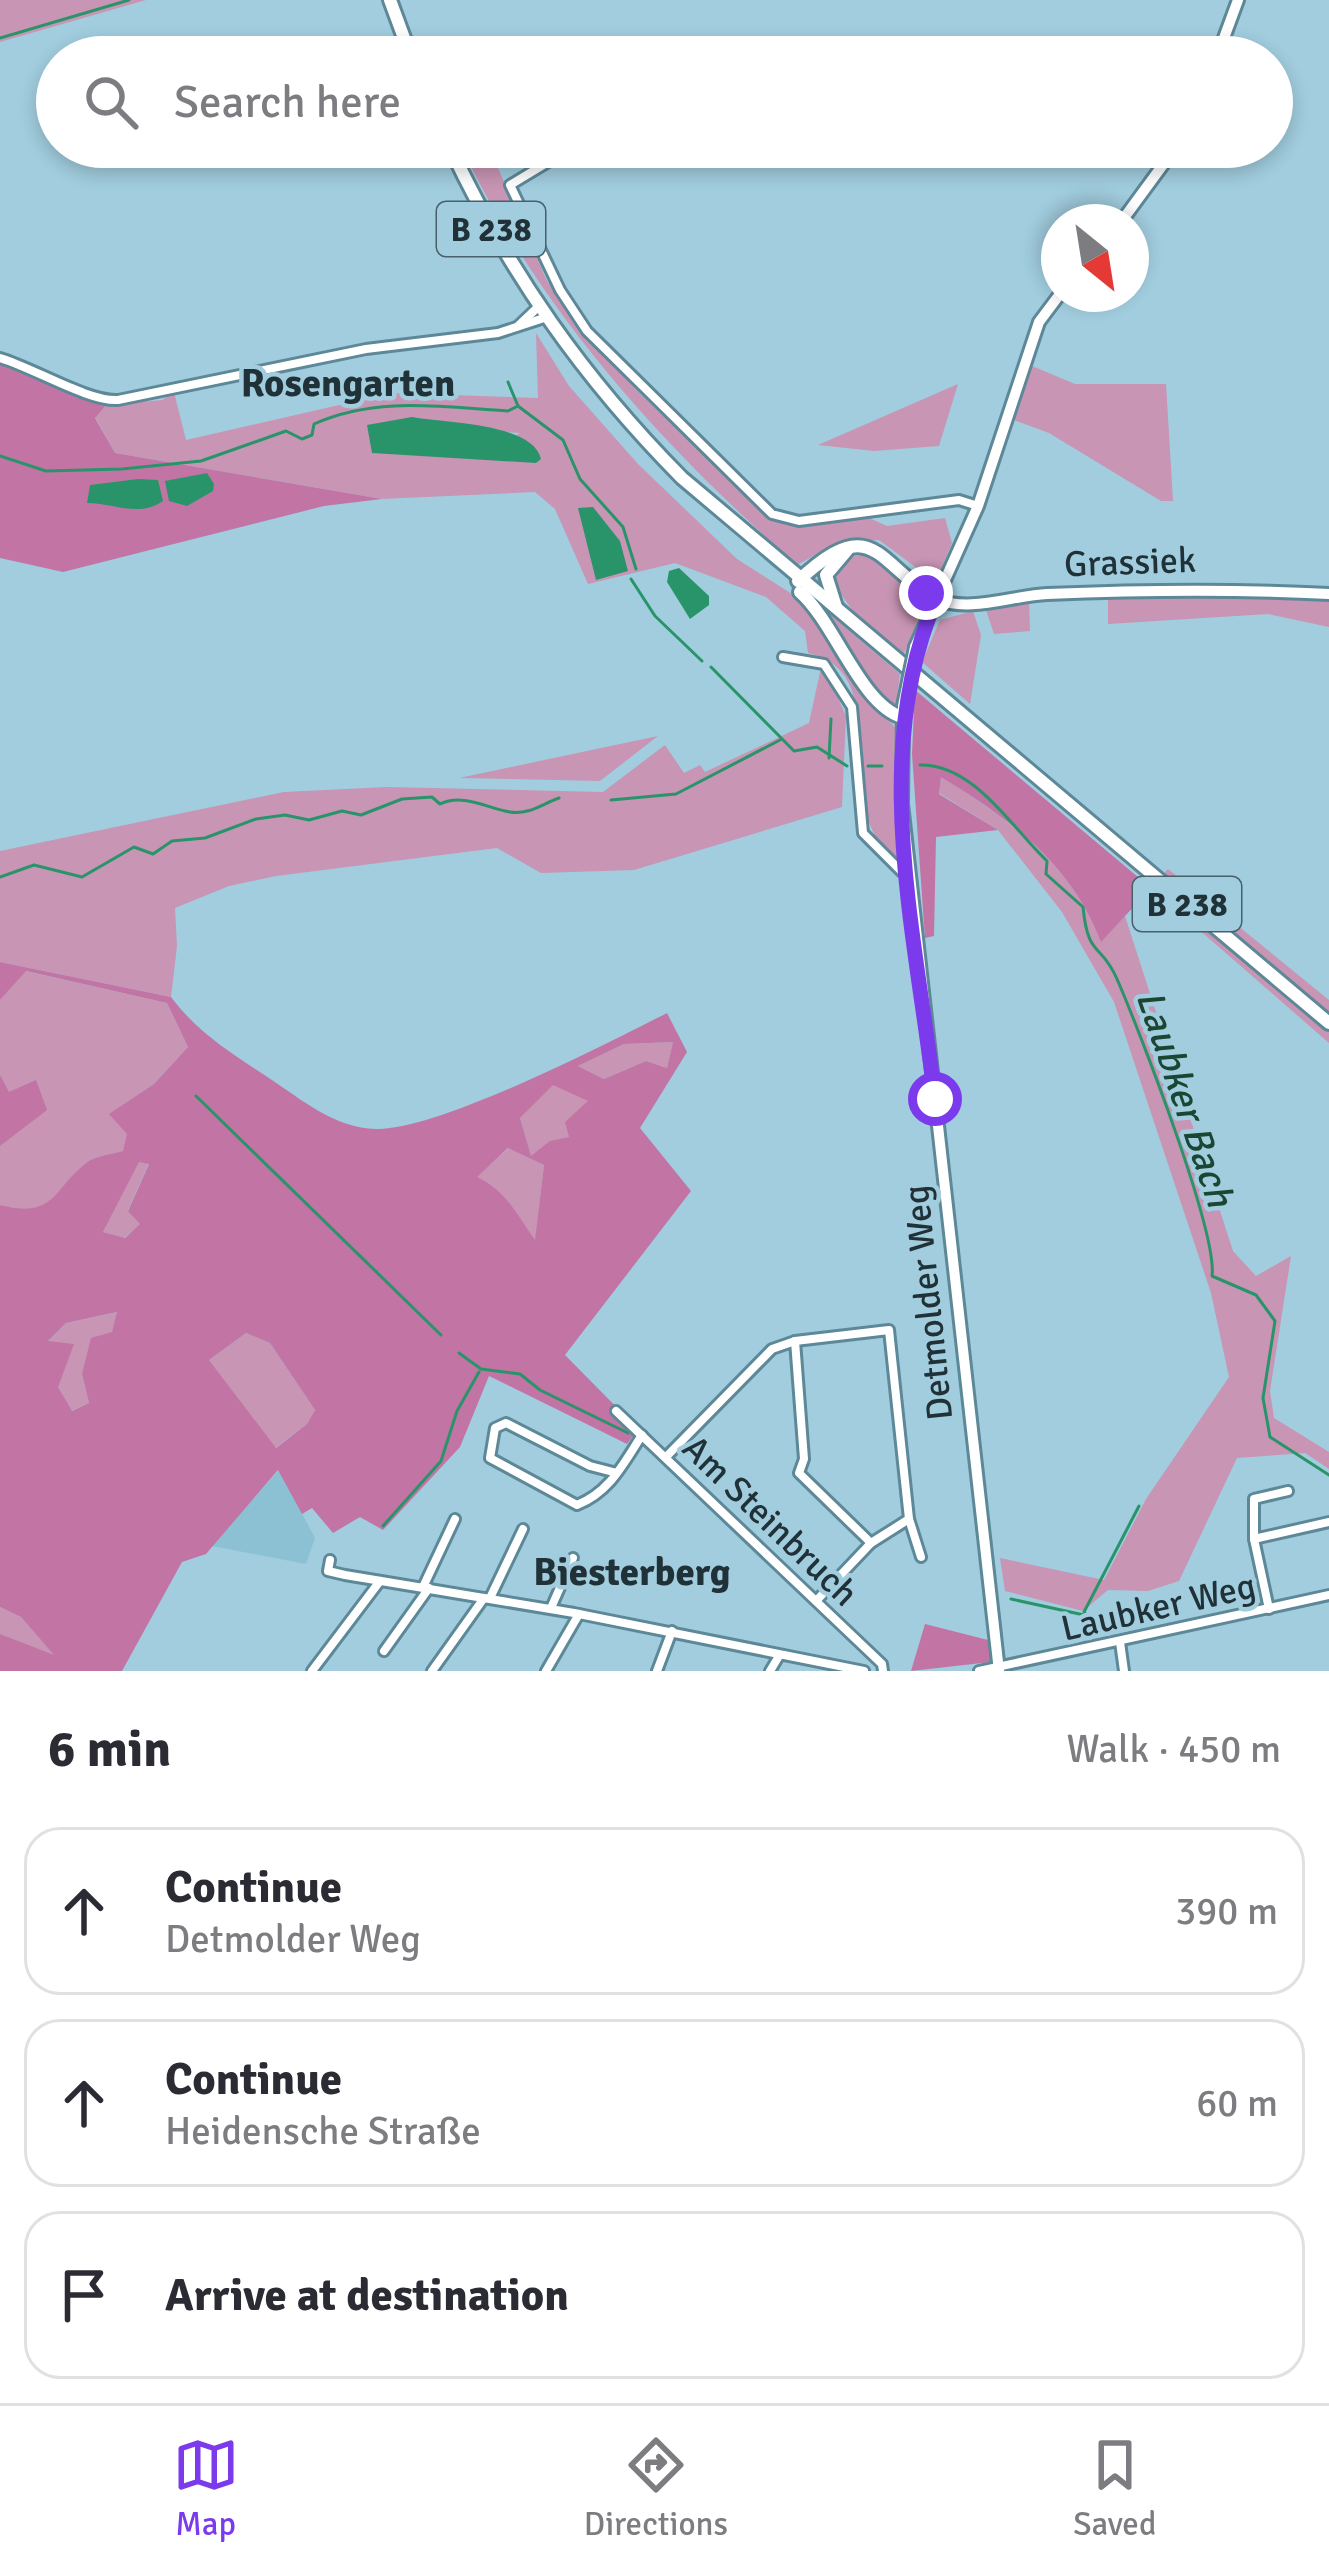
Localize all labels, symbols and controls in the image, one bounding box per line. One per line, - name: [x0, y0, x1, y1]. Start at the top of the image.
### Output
- search box: [36, 36, 1293, 168]
- icon: search: [78, 69, 144, 135]
- text: Search here: [174, 75, 401, 130]
- road number: B 238: [437, 202, 545, 256]
- north arrow: [1041, 204, 1149, 312]
- district label: Rosengarten: [241, 359, 455, 407]
- street label: Grassiek: [1063, 538, 1197, 587]
- route end: [899, 566, 953, 620]
- road number: B 238: [1133, 877, 1241, 931]
- water label: Laubker Bach: [1126, 984, 1245, 1215]
- route start: [908, 1072, 962, 1126]
- street label: Detmolder Weg: [894, 1183, 963, 1423]
- street label: Am Steinbruch: [673, 1426, 867, 1616]
- district label: Biesterberg: [533, 1548, 731, 1596]
- street label: Laubker Weg: [1057, 1563, 1260, 1652]
- text: 6 min: [48, 1718, 171, 1781]
- text: Walk · 450 m: [1067, 1725, 1281, 1773]
- text: Continue: [165, 1860, 342, 1915]
- icon: ahead: [51, 1878, 117, 1944]
- text: 390 m: [1175, 1887, 1278, 1935]
- text: Detmolder Weg: [165, 1915, 421, 1963]
- text: Continue: [165, 2052, 342, 2107]
- icon: ahead: [51, 2070, 117, 2136]
- text: 60 m: [1196, 2079, 1278, 2127]
- text: Heidensche Straße: [165, 2107, 481, 2155]
- icon: arrive: [51, 2262, 117, 2328]
- text: Arrive at destination: [165, 2268, 569, 2323]
- tab: Map: [173, 2432, 239, 2545]
- tab: Directions: [584, 2432, 728, 2545]
- tab: Saved: [1073, 2432, 1156, 2545]

